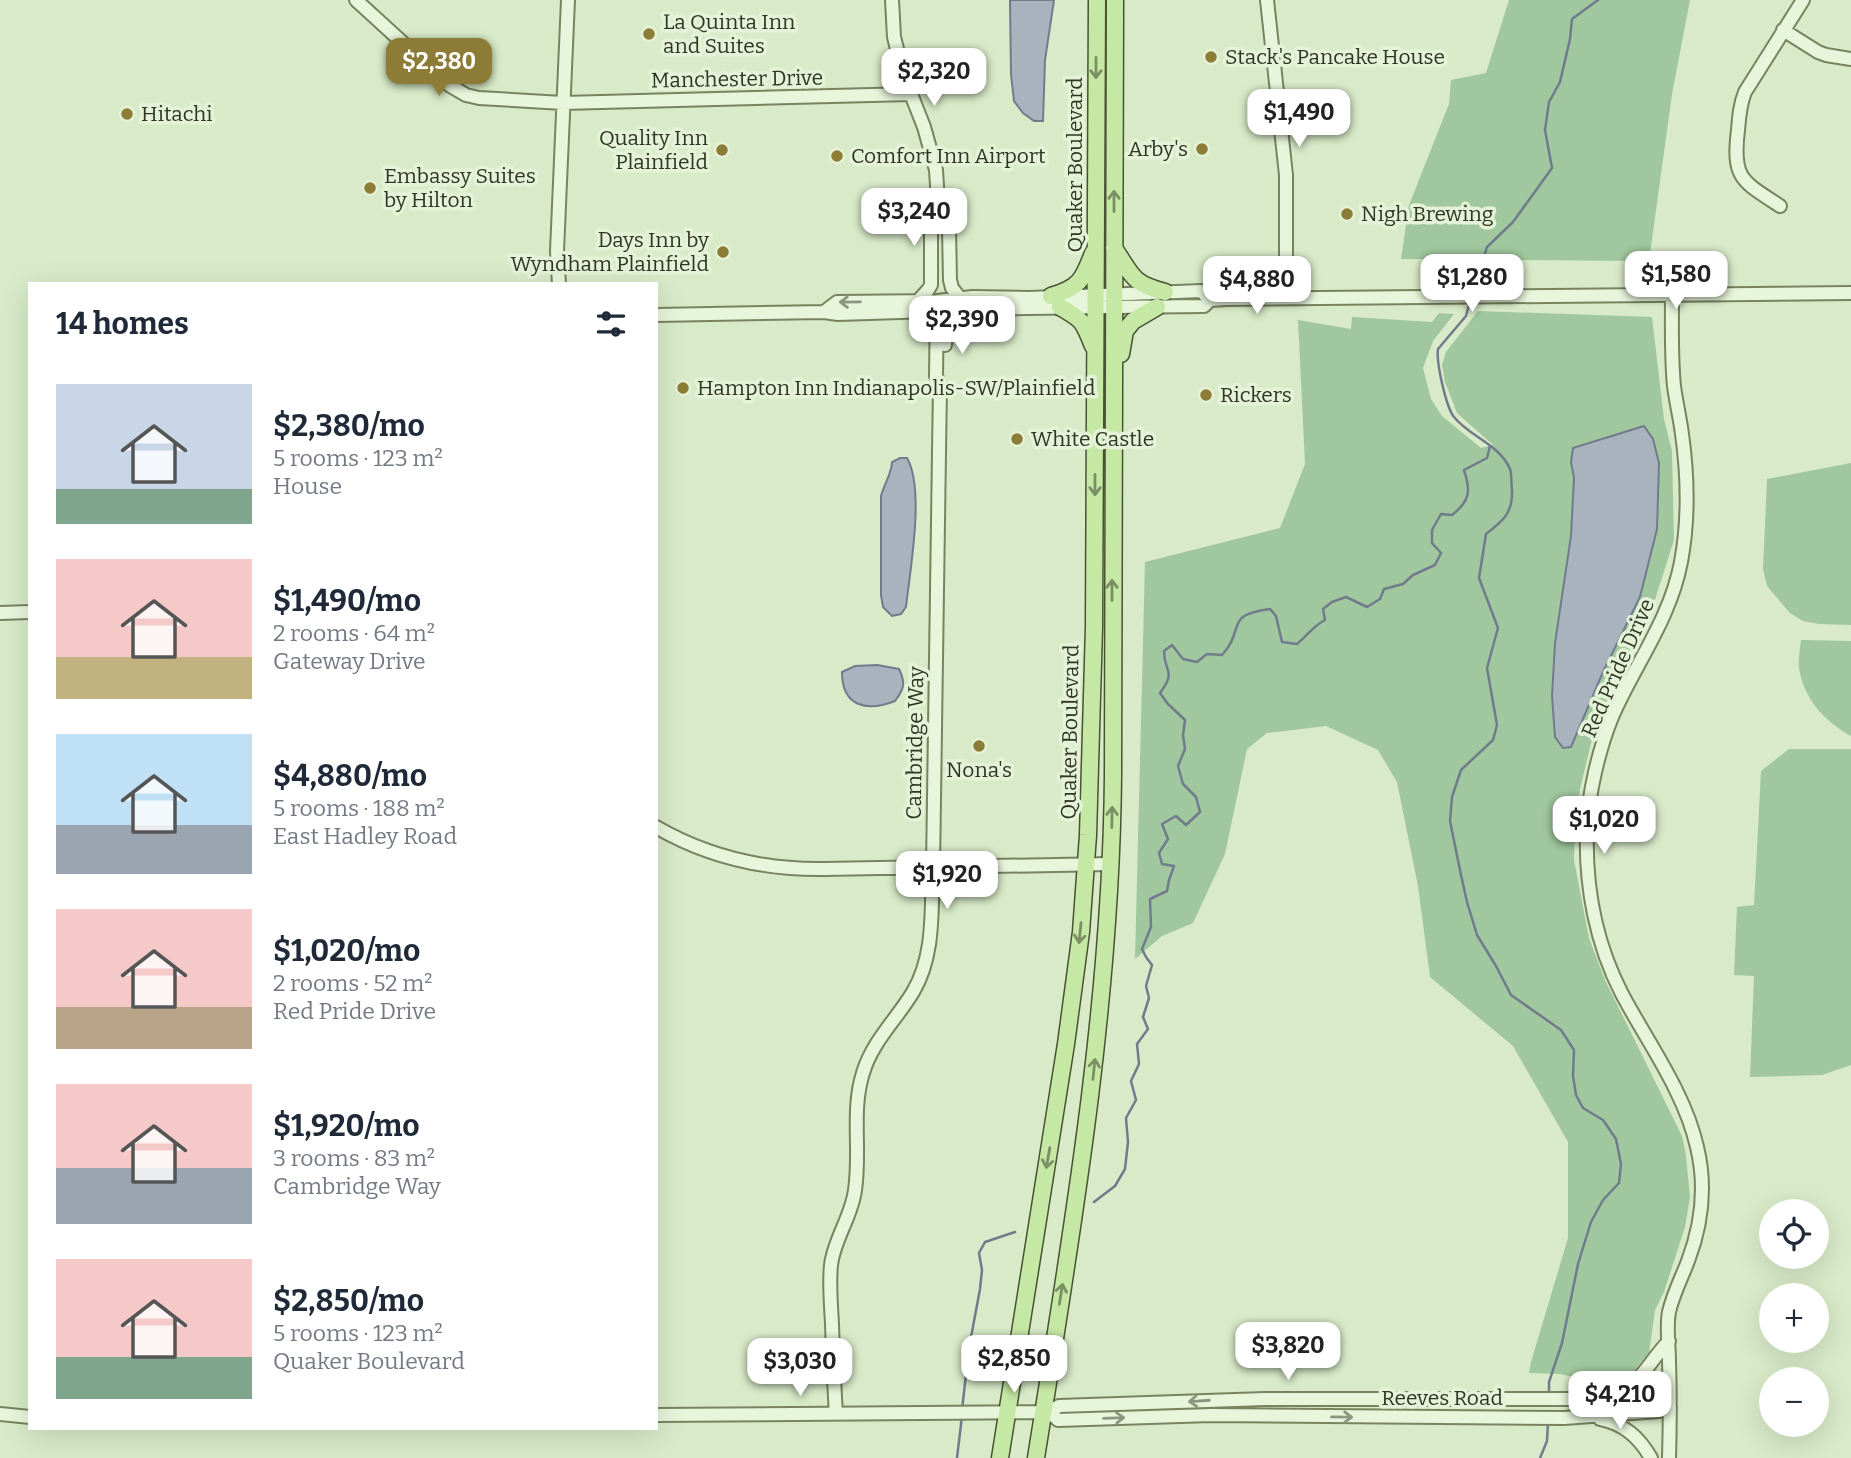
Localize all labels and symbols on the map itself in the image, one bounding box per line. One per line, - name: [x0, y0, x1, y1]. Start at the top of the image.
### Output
- place label: La Quinta Inn and Suites: [663, 9, 795, 59]
- marker: La Quinta Inn and Suites: [641, 26, 657, 42]
- pin: $2,380: [382, 38, 496, 98]
- place label: Stack's Pancake House: [1225, 44, 1445, 70]
- pin: $2,320: [877, 48, 991, 108]
- marker: Stack's Pancake House: [1203, 49, 1219, 65]
- one-way arrow: [1089, 56, 1103, 79]
- street label: Manchester Drive: [651, 64, 823, 94]
- street label: Quaker Boulevard: [1062, 77, 1088, 253]
- pin: $1,490: [1242, 90, 1356, 149]
- place label: Hitachi: [141, 101, 213, 127]
- marker: Hitachi: [119, 106, 135, 122]
- place label: Quality Inn Plainfield: [599, 125, 708, 175]
- place label: Arby's: [1128, 136, 1188, 162]
- marker: Arby's: [1194, 141, 1210, 157]
- marker: Quality Inn Plainfield: [714, 142, 730, 158]
- place label: Comfort Inn Airport: [851, 143, 1046, 169]
- marker: Comfort Inn Airport: [829, 148, 845, 164]
- place label: Embassy Suites by Hilton: [384, 163, 536, 213]
- marker: Embassy Suites by Hilton: [362, 180, 378, 196]
- pin: $3,240: [857, 188, 971, 248]
- one-way arrow: [1107, 189, 1121, 212]
- place label: Nigh Brewing: [1361, 201, 1494, 227]
- marker: Nigh Brewing: [1339, 206, 1355, 222]
- place label: Days Inn by Wyndham Plainfield: [511, 227, 710, 277]
- marker: Days Inn by Wyndham Plainfield: [715, 244, 731, 260]
- pin: $1,580: [1619, 252, 1733, 311]
- pin: $1,280: [1415, 254, 1529, 314]
- pin: $4,880: [1200, 256, 1314, 316]
- one-way arrow: [839, 295, 862, 309]
- pin: $2,390: [905, 296, 1019, 356]
- place label: Hampton Inn Indianapolis-SW/Plainfield: [697, 375, 1095, 401]
- marker: Hampton Inn Indianapolis-SW/Plainfield: [675, 380, 691, 396]
- place label: Rickers: [1220, 382, 1292, 408]
- marker: Rickers: [1198, 387, 1214, 403]
- place label: White Castle: [1031, 426, 1154, 452]
- marker: White Castle: [1009, 431, 1025, 447]
- one-way arrow: [1088, 473, 1101, 496]
- one-way arrow: [1105, 579, 1119, 602]
- street label: Red Pride Drive: [1576, 595, 1660, 741]
- street label: Quaker Boulevard: [1055, 644, 1085, 820]
- street label: Cambridge Way: [901, 665, 929, 820]
- marker: Nona's: [971, 738, 987, 754]
- place label: Nona's: [946, 757, 1012, 783]
- pin: $1,020: [1547, 796, 1661, 856]
- one-way arrow: [1106, 806, 1119, 829]
- pin: $1,920: [890, 852, 1004, 911]
- one-way arrow: [1073, 921, 1086, 943]
- one-way arrow: [1087, 1058, 1100, 1080]
- one-way arrow: [1041, 1146, 1054, 1169]
- one-way arrow: [1055, 1283, 1068, 1306]
- pin: $3,820: [1231, 1322, 1345, 1382]
- pin: $2,850: [957, 1336, 1071, 1395]
- pin: $3,030: [743, 1338, 857, 1398]
- pin: $4,210: [1563, 1372, 1677, 1431]
- street label: Reeves Road: [1381, 1385, 1503, 1411]
- one-way arrow: [1187, 1395, 1210, 1408]
- one-way arrow: [1330, 1410, 1353, 1423]
- one-way arrow: [1102, 1412, 1125, 1425]

